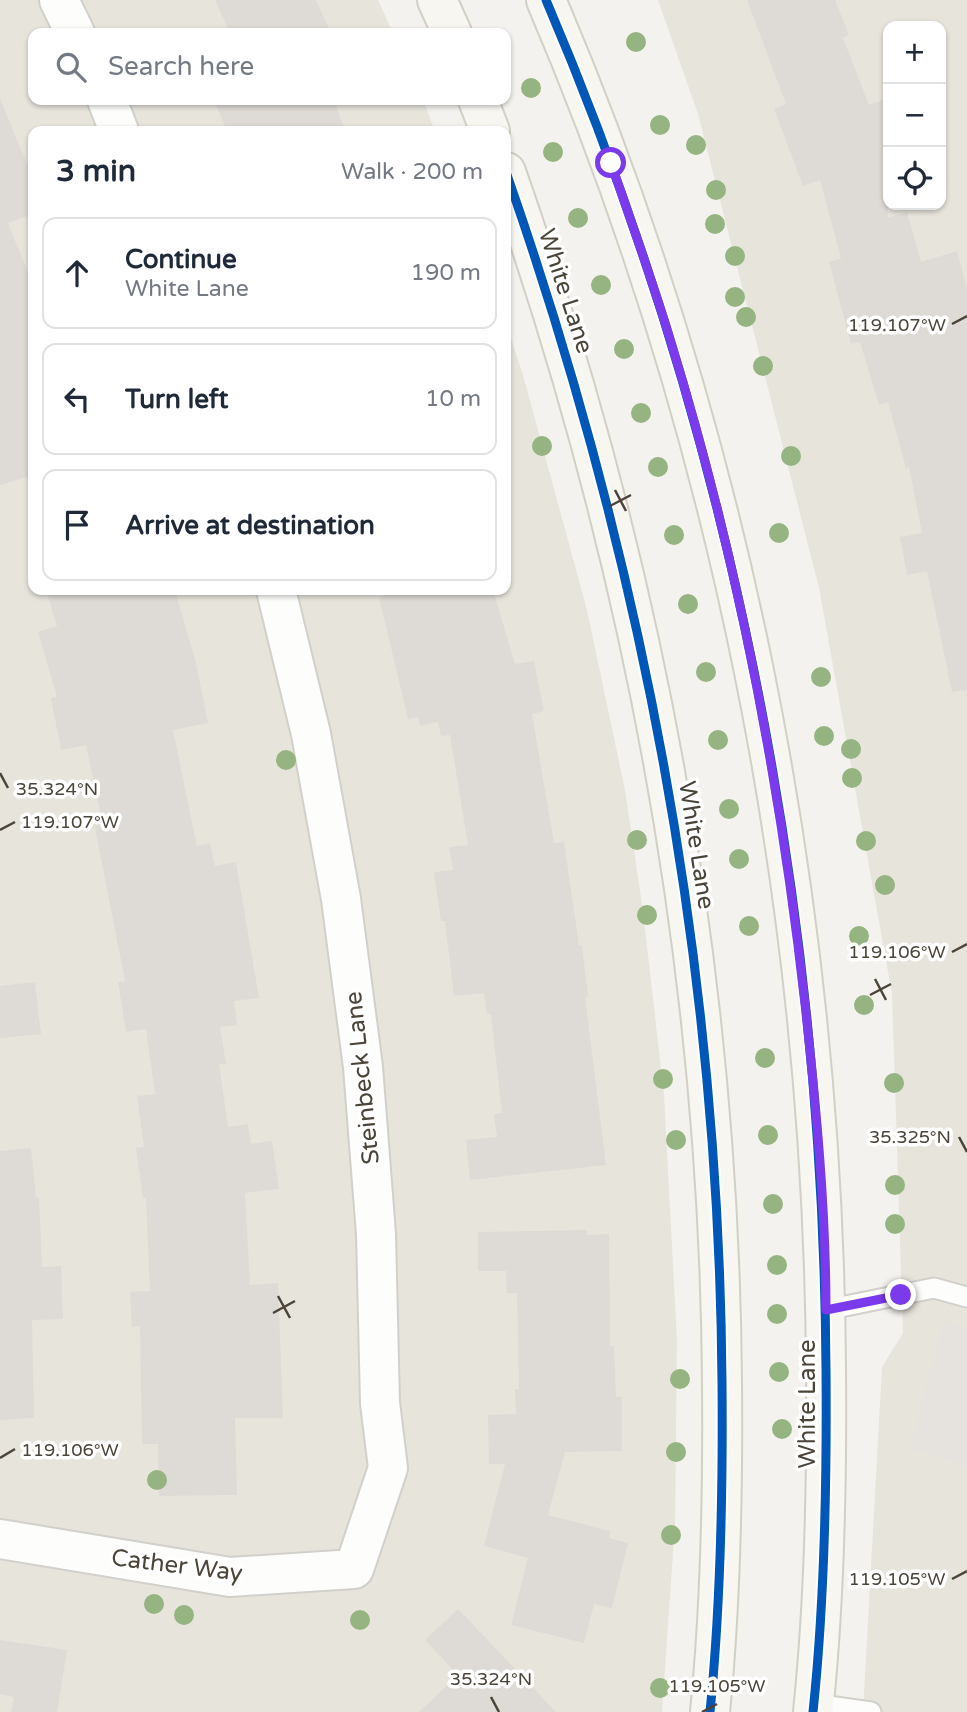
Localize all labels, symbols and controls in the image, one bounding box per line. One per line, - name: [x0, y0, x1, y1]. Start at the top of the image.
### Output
- map controls: [883, 21, 946, 210]
- button: +: [883, 21, 946, 84]
- search box: [28, 28, 511, 105]
- icon: search: [52, 48, 90, 86]
- text: Search here: [108, 51, 254, 82]
- button: −: [883, 84, 946, 147]
- route start: [595, 147, 626, 178]
- button: locate: [883, 147, 946, 210]
- text: 3 min: [56, 153, 136, 190]
- text: Walk · 200 m: [341, 158, 483, 186]
- street label: White Lane: [532, 225, 599, 357]
- text: Continue: [125, 244, 237, 275]
- icon: ahead: [58, 254, 96, 292]
- text: 190 m: [411, 259, 481, 287]
- text: White Lane: [125, 275, 249, 303]
- text: 119.107°W: [848, 314, 946, 336]
- icon: left: [58, 380, 96, 418]
- text: Turn left: [125, 384, 228, 415]
- text: 10 m: [425, 385, 481, 413]
- icon: arrive: [58, 506, 96, 544]
- text: Arrive at destination: [125, 510, 375, 541]
- text: 35.324°N: [16, 778, 98, 800]
- street label: White Lane: [672, 779, 721, 911]
- text: 119.107°W: [21, 811, 119, 833]
- text: 119.106°W: [848, 941, 946, 963]
- street label: Steinbeck Lane: [339, 990, 386, 1166]
- text: 35.325°N: [869, 1126, 951, 1148]
- route end: [885, 1279, 916, 1310]
- street label: White Lane: [793, 1339, 822, 1469]
- text: 119.106°W: [21, 1439, 119, 1461]
- street label: Cather Way: [110, 1543, 244, 1588]
- text: 119.105°W: [848, 1568, 946, 1590]
- text: 35.324°N: [450, 1668, 532, 1690]
- text: 119.105°W: [668, 1675, 766, 1697]

